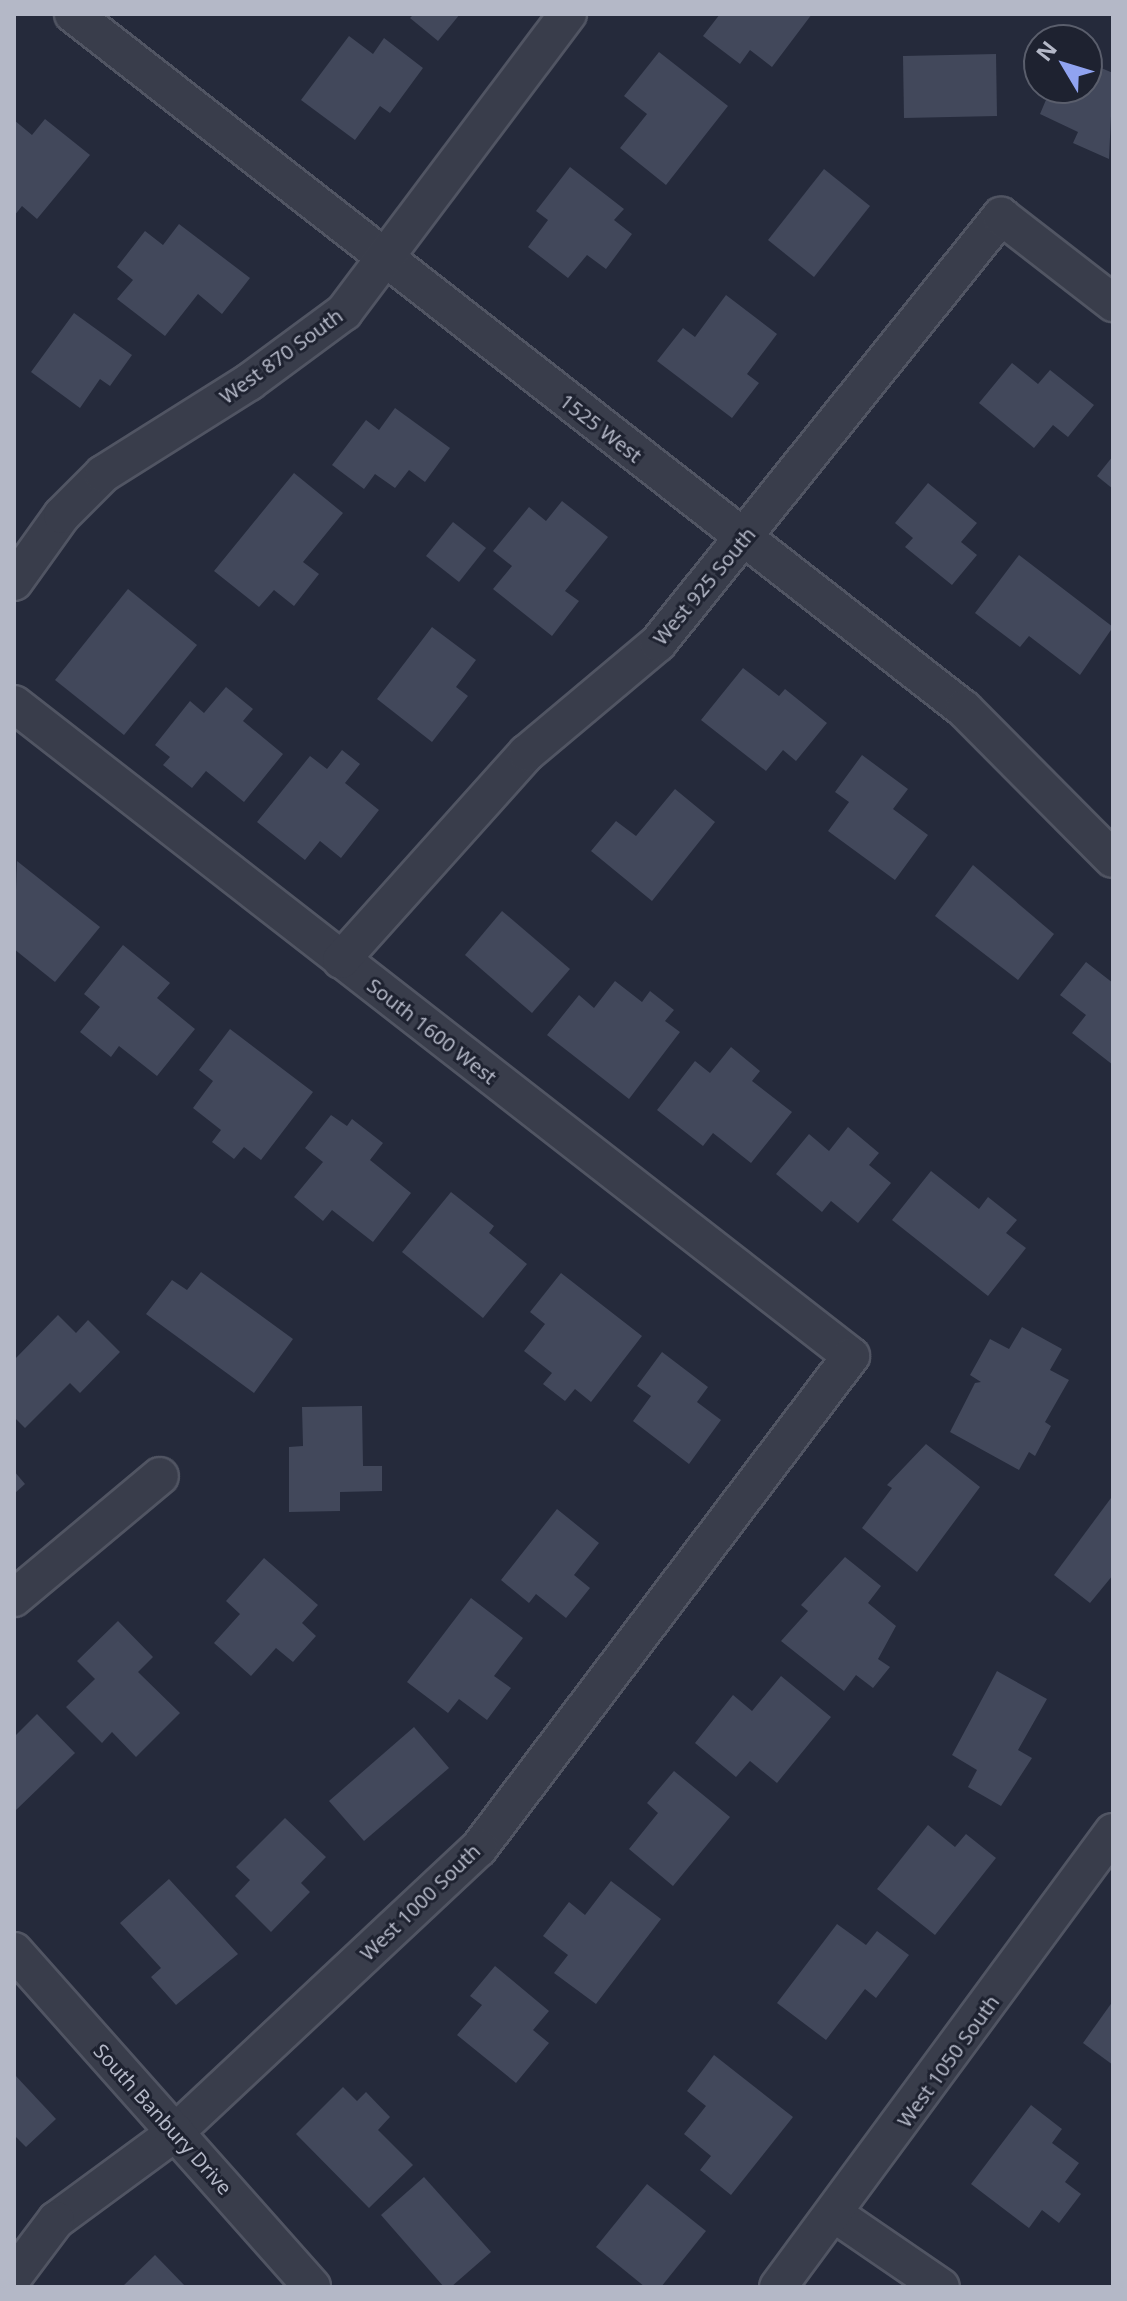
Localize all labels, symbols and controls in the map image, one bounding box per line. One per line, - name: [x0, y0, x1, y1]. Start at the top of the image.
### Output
- north arrow: [1023, 24, 1103, 104]
- text: N: [1028, 34, 1063, 67]
- street label: West 870 South: [215, 303, 347, 409]
- street label: 1525 West: [555, 389, 647, 467]
- street label: West 925 South: [648, 522, 760, 650]
- street label: South 1600 West: [363, 973, 501, 1089]
- street label: West 1000 South: [355, 1839, 485, 1965]
- street label: West 1050 South: [892, 1990, 1004, 2132]
- street label: South Banbury Drive: [89, 2039, 237, 2199]

